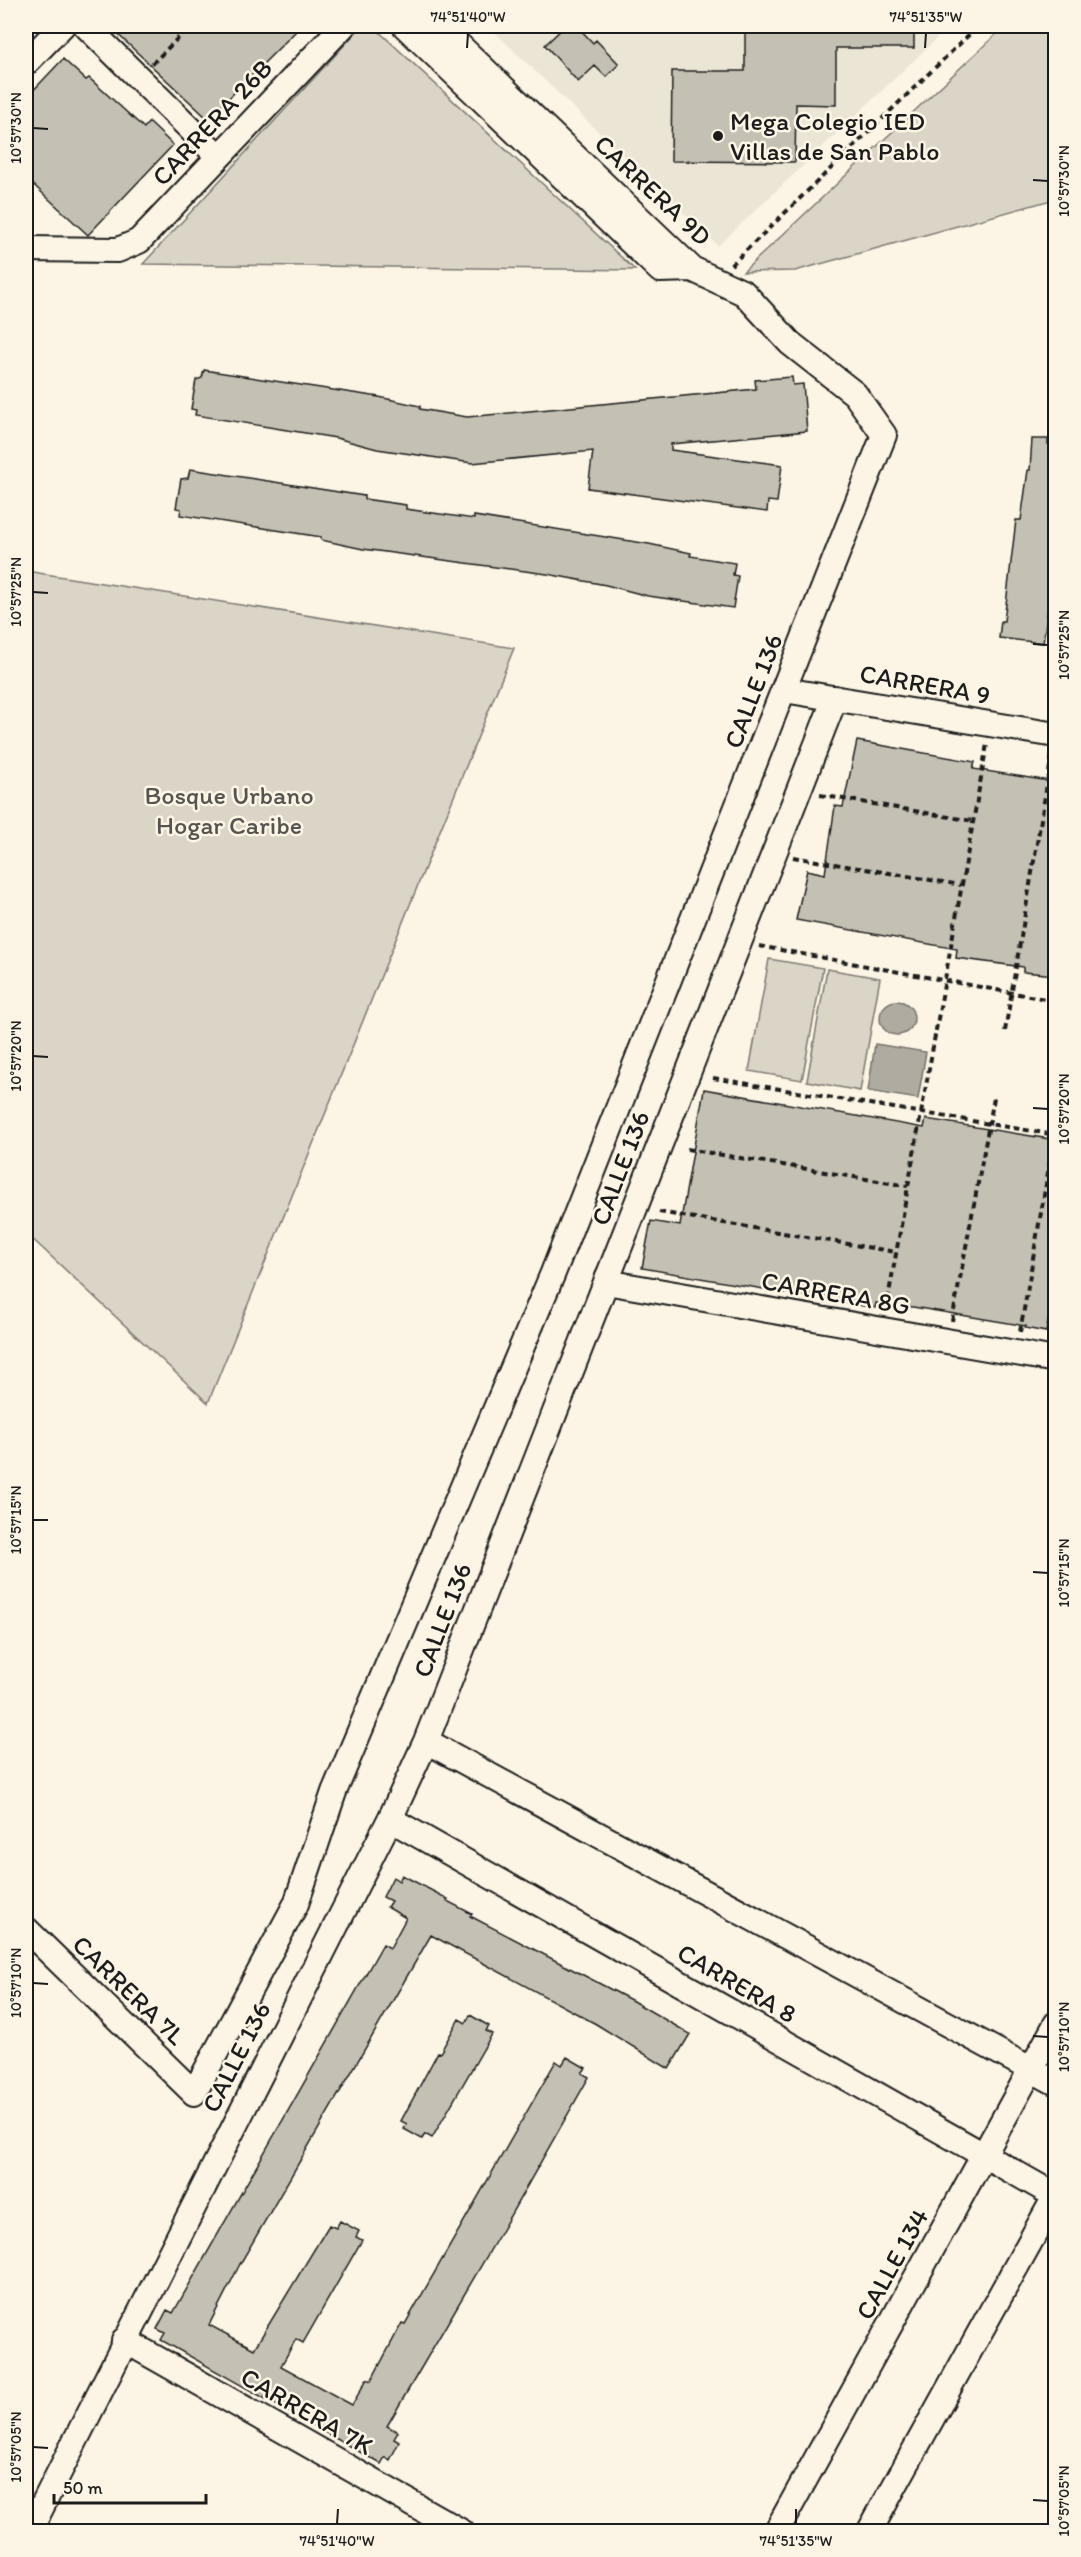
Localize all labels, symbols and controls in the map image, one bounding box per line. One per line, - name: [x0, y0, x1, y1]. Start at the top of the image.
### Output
- text: 74°51'40"W: [430, 8, 506, 26]
- text: 74°51'35"W: [890, 8, 963, 26]
- street label: CARRERA 26B: [145, 52, 279, 192]
- text: 10°57'30"N: [7, 92, 25, 164]
- place label: Mega Colegio IED Villas de San Pablo: [730, 105, 939, 167]
- street label: CARRERA 9D: [588, 128, 718, 252]
- marker: Mega Colegio IED Villas de San Pablo: [711, 129, 725, 143]
- text: 10°57'30"N: [1055, 145, 1073, 217]
- text: 10°57'25"N: [7, 557, 25, 627]
- text: 10°57'25"N: [1055, 610, 1073, 680]
- street label: CALLE 136: [717, 629, 789, 753]
- street label: CARRERA 9: [857, 657, 993, 711]
- park label: Bosque Urbano Hogar Caribe: [144, 779, 314, 841]
- text: 10°57'20"N: [7, 1020, 25, 1092]
- text: 10°57'20"N: [1055, 1073, 1073, 1145]
- street label: CALLE 136: [584, 1106, 656, 1230]
- street label: CARRERA 8G: [759, 1264, 913, 1322]
- text: 10°57'15"N: [7, 1485, 25, 1555]
- text: 10°57'15"N: [1055, 1538, 1073, 1608]
- street label: CALLE 136: [406, 1558, 478, 1682]
- street label: CARRERA 7L: [66, 1928, 192, 2052]
- street label: CARRERA 8: [672, 1936, 802, 2030]
- text: 10°57'10"N: [7, 1948, 25, 2018]
- street label: CALLE 136: [194, 1996, 278, 2118]
- text: 10°57'10"N: [1055, 2002, 1073, 2072]
- street label: CALLE 134: [848, 2203, 936, 2325]
- street label: CARRERA 7K: [235, 2360, 379, 2462]
- text: 10°57'05"N: [7, 2411, 25, 2483]
- text: 10°57'05"N: [1055, 2465, 1073, 2537]
- scale bar: [54, 2467, 206, 2505]
- text: 50 m: [63, 2477, 103, 2499]
- text: 74°51'40"W: [299, 2532, 375, 2550]
- text: 74°51'35"W: [760, 2532, 833, 2550]

